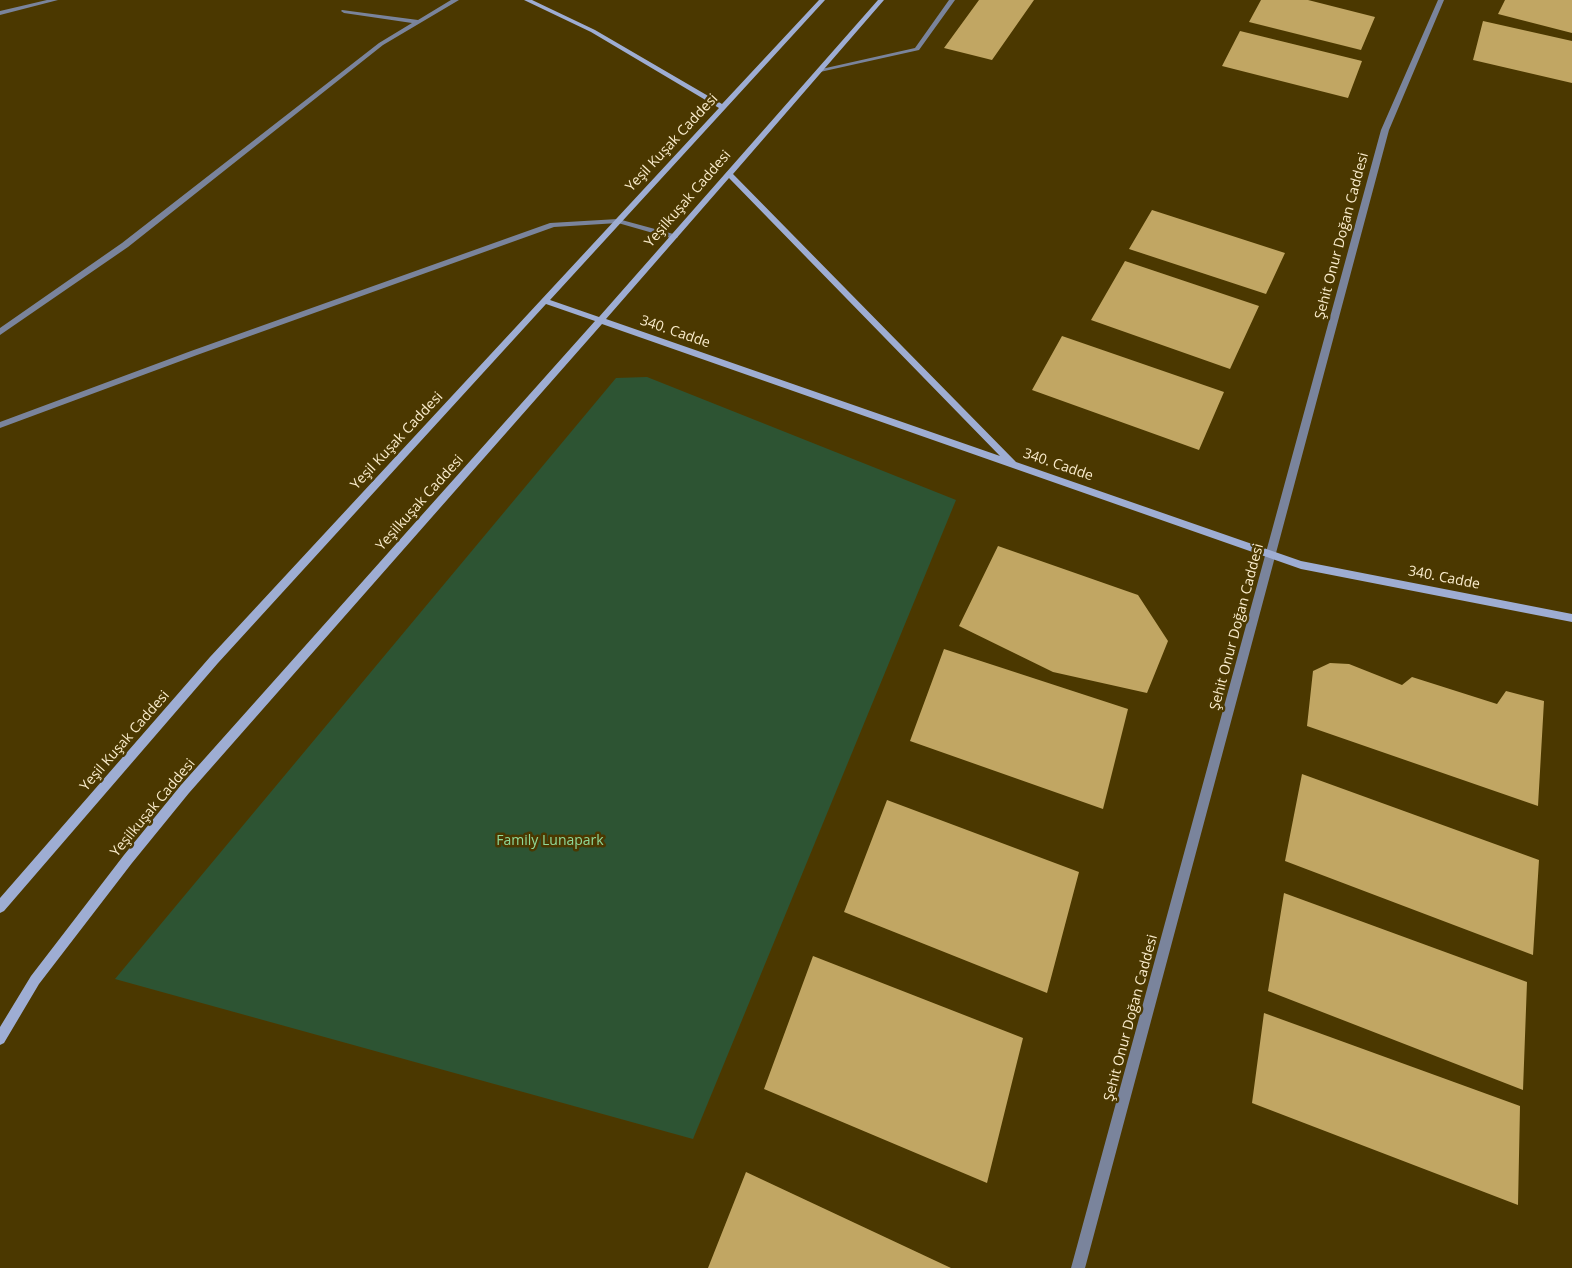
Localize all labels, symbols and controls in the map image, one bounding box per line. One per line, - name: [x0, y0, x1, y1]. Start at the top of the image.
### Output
- street label: Yeşil Kuşak Caddesi: [622, 91, 722, 195]
- street label: Yeşilkuşak Caddesi: [641, 147, 735, 251]
- street label: Şehit Onur Doğan Caddesi: [1312, 151, 1372, 321]
- street label: 340. Cadde: [638, 312, 712, 352]
- street label: Yeşil Kuşak Caddesi: [347, 389, 447, 493]
- street label: 340. Cadde: [1021, 445, 1095, 485]
- street label: Yeşilkuşak Caddesi: [373, 452, 467, 554]
- street label: Şehit Onur Doğan Caddesi: [1207, 542, 1267, 712]
- street label: 340. Cadde: [1407, 563, 1481, 593]
- street label: Yeşil Kuşak Caddesi: [77, 687, 173, 795]
- street label: Yeşilkuşak Caddesi: [107, 756, 199, 860]
- park label: Family Lunapark: [496, 833, 604, 849]
- street label: Şehit Onur Doğan Caddesi: [1101, 933, 1161, 1103]

